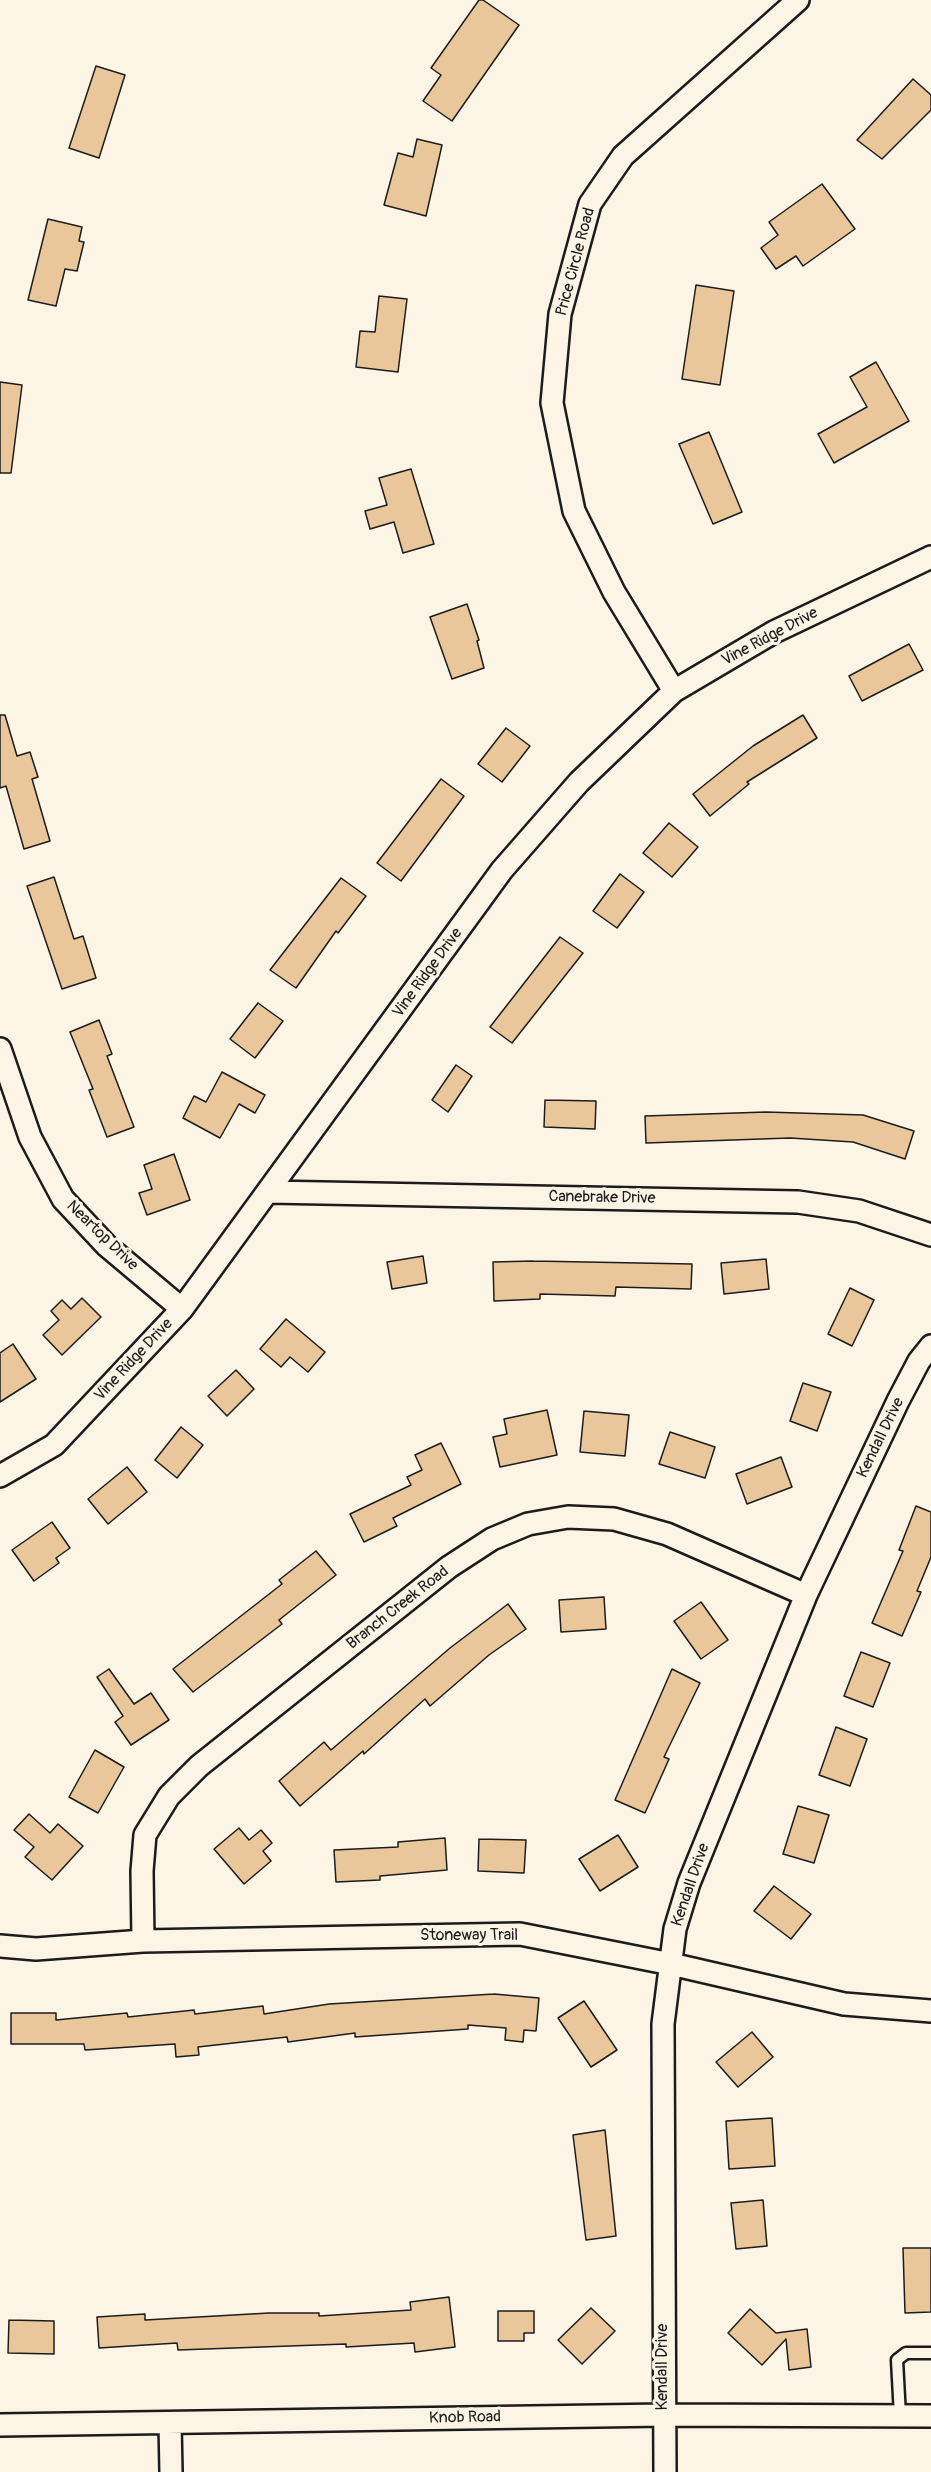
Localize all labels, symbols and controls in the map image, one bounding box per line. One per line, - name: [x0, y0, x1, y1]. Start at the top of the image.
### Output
- street label: Price Circle Road: [552, 206, 600, 318]
- street label: Vine Ridge Drive: [719, 604, 821, 670]
- street label: Vine Ridge Drive: [389, 924, 467, 1022]
- street label: Canebrake Drive: [548, 1187, 656, 1209]
- street label: Neartop Drive: [62, 1197, 142, 1275]
- street label: Vine Ridge Drive: [91, 1315, 177, 1405]
- street label: Kendall Drive: [853, 1395, 909, 1481]
- street label: Branch Creek Road: [343, 1562, 453, 1654]
- street label: Kendall Drive: [668, 1841, 714, 1929]
- street label: Stoneway Trail: [420, 1926, 518, 1946]
- street label: Kendall Drive: [653, 2324, 673, 2410]
- street label: Knob Road: [429, 2408, 501, 2428]

